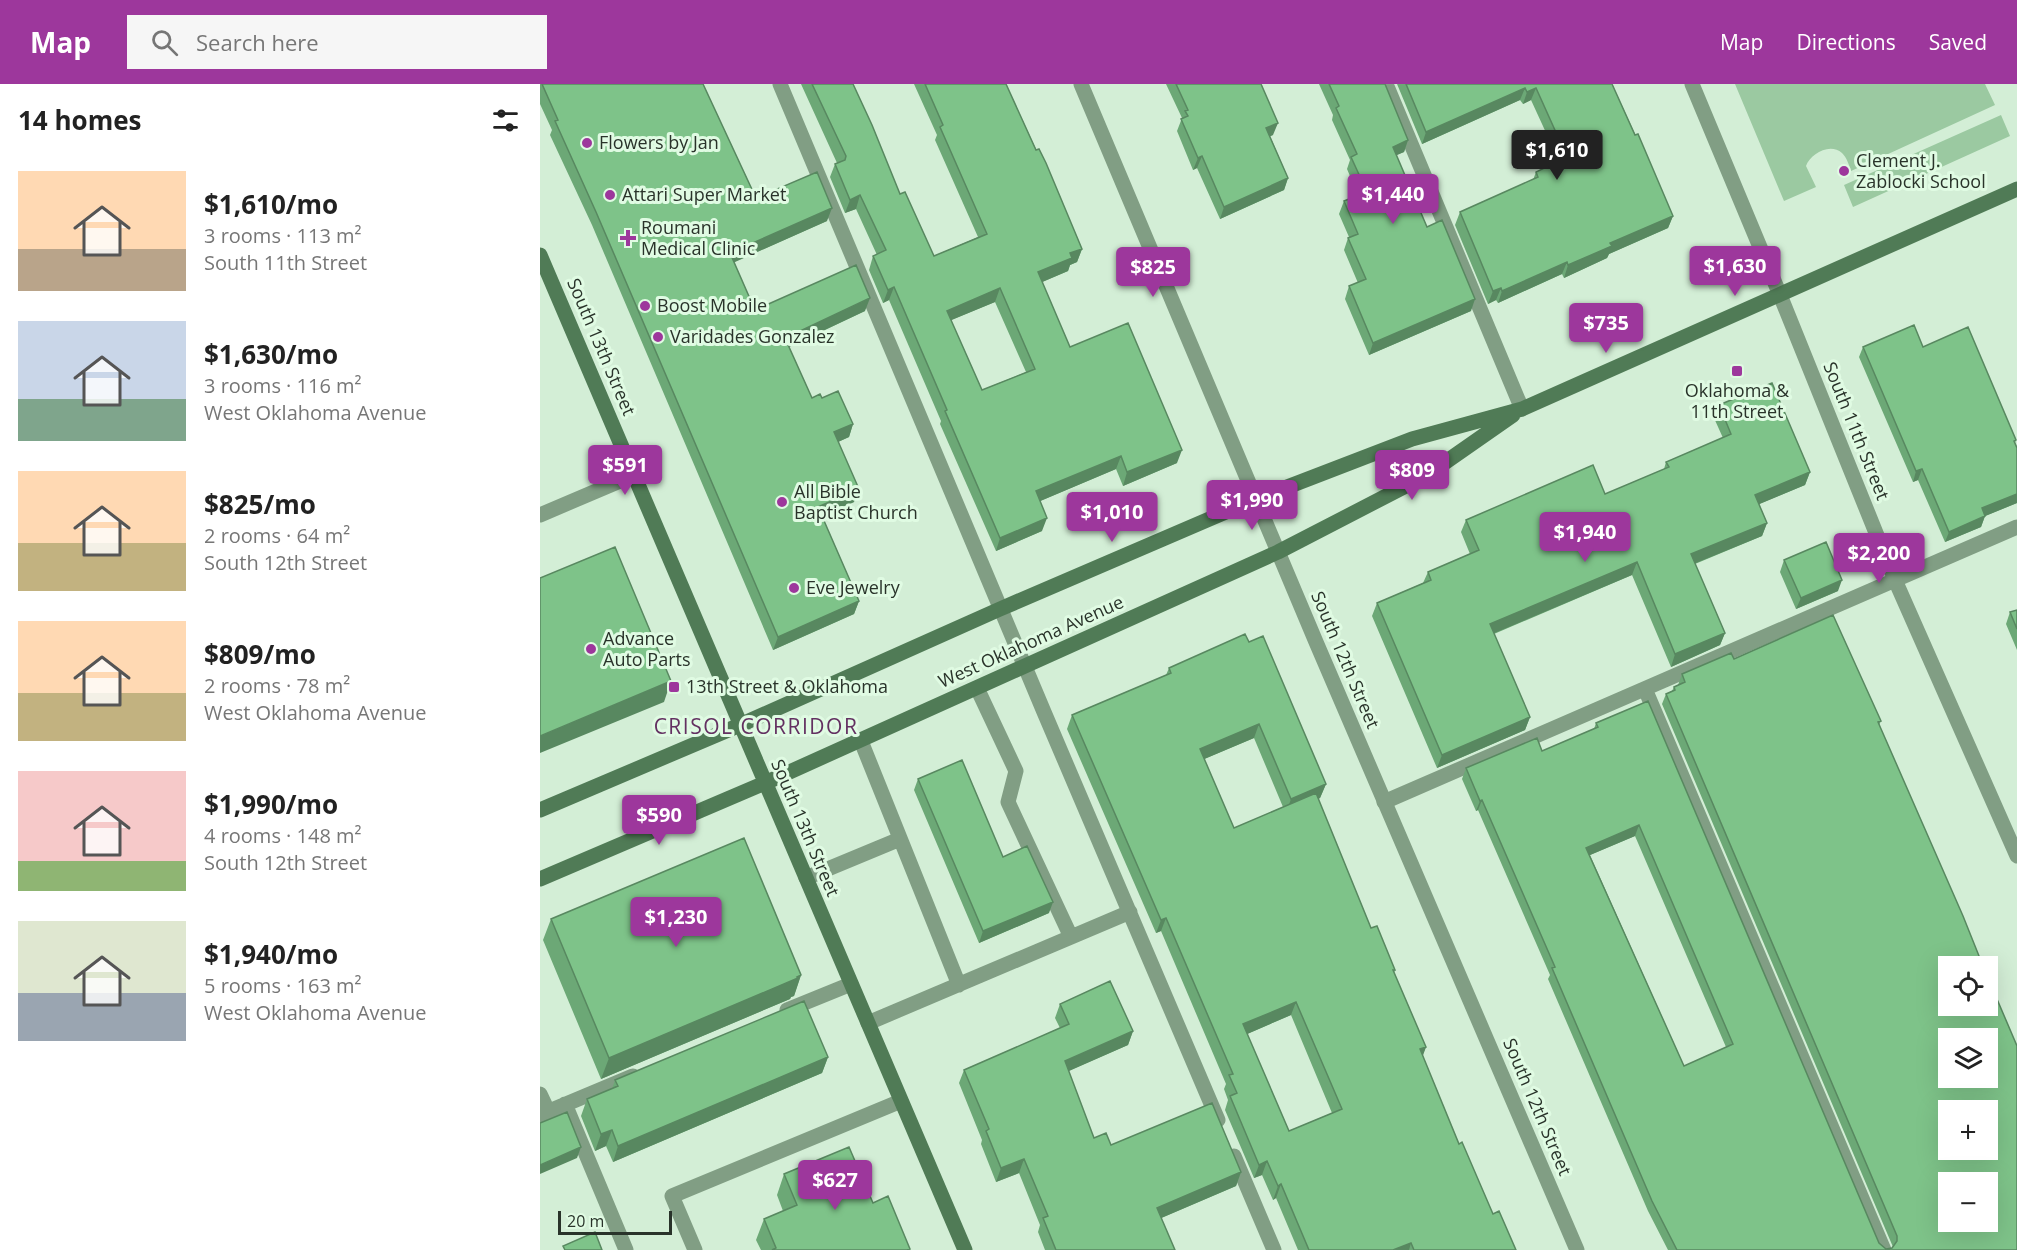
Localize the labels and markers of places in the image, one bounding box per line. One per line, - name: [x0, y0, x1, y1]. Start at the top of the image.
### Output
- place label: Flowers by Jan: [599, 130, 719, 154]
- pin: $1,610: [1508, 130, 1606, 181]
- marker: Flowers by Jan: [580, 136, 594, 150]
- place label: Clement J. Zablocki School: [1856, 148, 1986, 193]
- marker: Clement J. Zablocki School: [1837, 164, 1851, 178]
- pin: $1,440: [1344, 174, 1442, 225]
- place label: Attari Super Market: [622, 182, 786, 206]
- marker: Attari Super Market: [603, 188, 617, 202]
- place label: Roumani Medical Clinic: [641, 215, 756, 260]
- marker: Roumani Medical Clinic: [619, 229, 637, 247]
- pin: $1,630: [1686, 246, 1784, 297]
- pin: $825: [1117, 247, 1189, 298]
- place label: Boost Mobile: [657, 293, 767, 317]
- marker: Boost Mobile: [638, 299, 652, 313]
- pin: $735: [1570, 303, 1642, 354]
- place label: Varidades Gonzalez: [670, 324, 835, 348]
- marker: Varidades Gonzalez: [651, 330, 665, 344]
- marker: Oklahoma & 11th Street: [1730, 364, 1744, 378]
- place label: Oklahoma & 11th Street: [1685, 378, 1790, 423]
- pin: $591: [589, 445, 661, 496]
- pin: $809: [1376, 450, 1448, 501]
- place label: All Bible Baptist Church: [794, 479, 918, 524]
- pin: $1,990: [1203, 480, 1301, 531]
- pin: $1,010: [1063, 492, 1161, 543]
- marker: All Bible Baptist Church: [775, 495, 789, 509]
- pin: $1,940: [1536, 512, 1634, 563]
- pin: $2,200: [1830, 533, 1928, 584]
- place label: Eve Jewelry: [806, 575, 901, 599]
- marker: Eve Jewelry: [787, 581, 801, 595]
- place label: Advance Auto Parts: [603, 626, 691, 671]
- marker: Advance Auto Parts: [584, 642, 598, 656]
- place label: 13th Street & Oklahoma: [686, 674, 888, 698]
- marker: 13th Street & Oklahoma: [667, 680, 681, 694]
- pin: $590: [623, 795, 695, 846]
- pin: $1,230: [627, 897, 725, 948]
- pin: $627: [799, 1160, 871, 1211]

